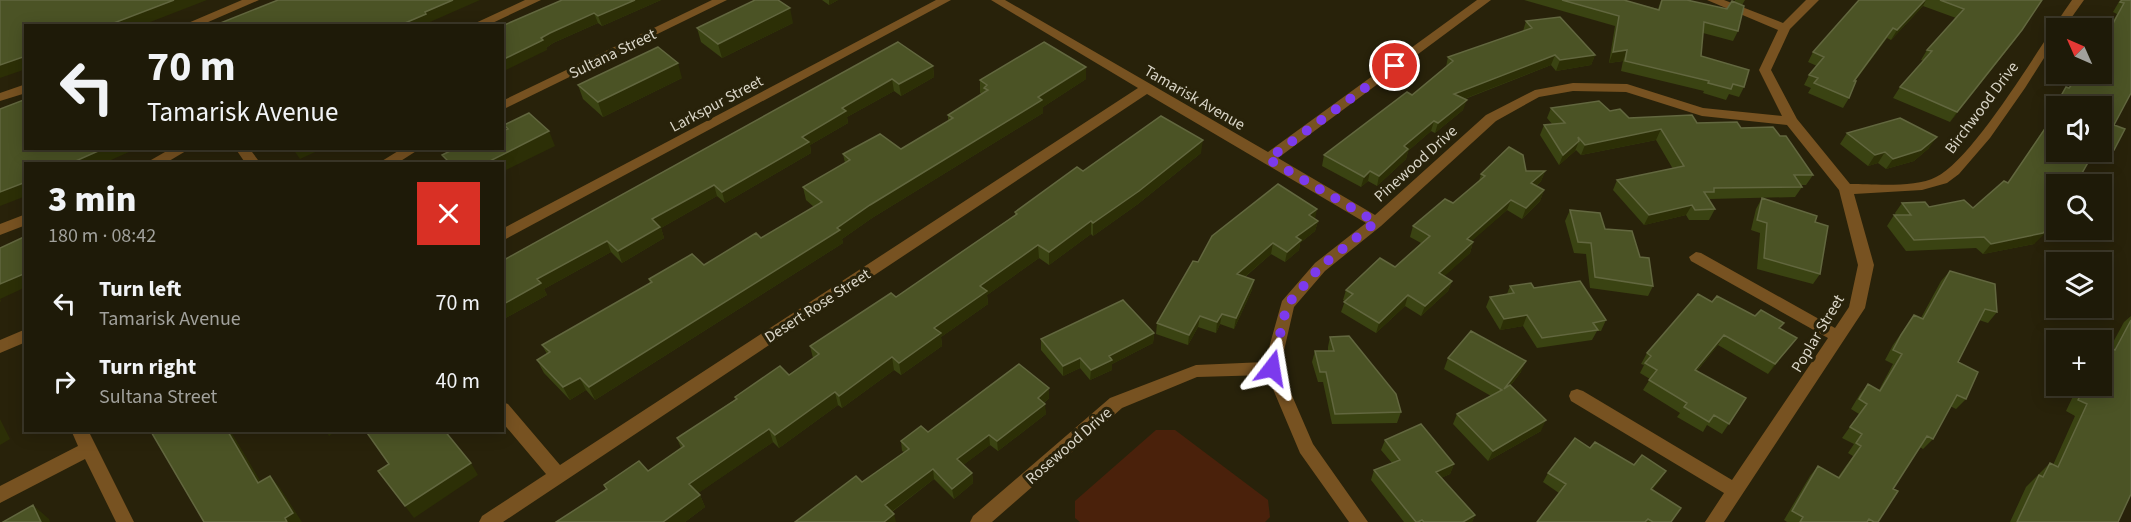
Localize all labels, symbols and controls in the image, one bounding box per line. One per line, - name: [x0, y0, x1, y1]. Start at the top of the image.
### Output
- north arrow: [2046, 18, 2112, 84]
- map controls: [2046, 18, 2112, 396]
- street label: Sultana Street: [565, 23, 660, 85]
- text: 70 m: [147, 37, 236, 97]
- pin: [1369, 40, 1420, 91]
- icon: left: [48, 48, 126, 126]
- icon: arrive: [1378, 49, 1411, 82]
- street label: Birchwood Drive: [1940, 57, 2024, 158]
- street label: Tamarisk Avenue: [1140, 60, 1249, 136]
- street label: Larkspur Street: [666, 70, 767, 138]
- text: Tamarisk Avenue: [147, 93, 338, 132]
- button: sound: [2046, 96, 2112, 162]
- street label: Pinewood Drive: [1369, 120, 1462, 207]
- text: 3 min: [48, 174, 136, 225]
- button: search: [2046, 174, 2112, 240]
- button: close: [417, 182, 480, 245]
- text: 180 m · 08:42: [48, 222, 156, 250]
- button: layers: [2046, 252, 2112, 318]
- street label: Desert Rose Street: [760, 263, 875, 348]
- text: Turn left: [99, 273, 181, 305]
- icon: left: [48, 287, 81, 320]
- text: 70 m: [435, 287, 480, 319]
- street label: Poplar Street: [1786, 290, 1850, 377]
- text: Tamarisk Avenue: [99, 305, 241, 333]
- button: +: [2046, 330, 2112, 396]
- position arrow: [1240, 336, 1304, 400]
- text: Turn right: [99, 351, 196, 383]
- icon: right: [48, 365, 81, 398]
- text: 40 m: [435, 365, 480, 397]
- text: Sultana Street: [99, 383, 217, 411]
- street label: Rosewood Drive: [1021, 402, 1117, 489]

